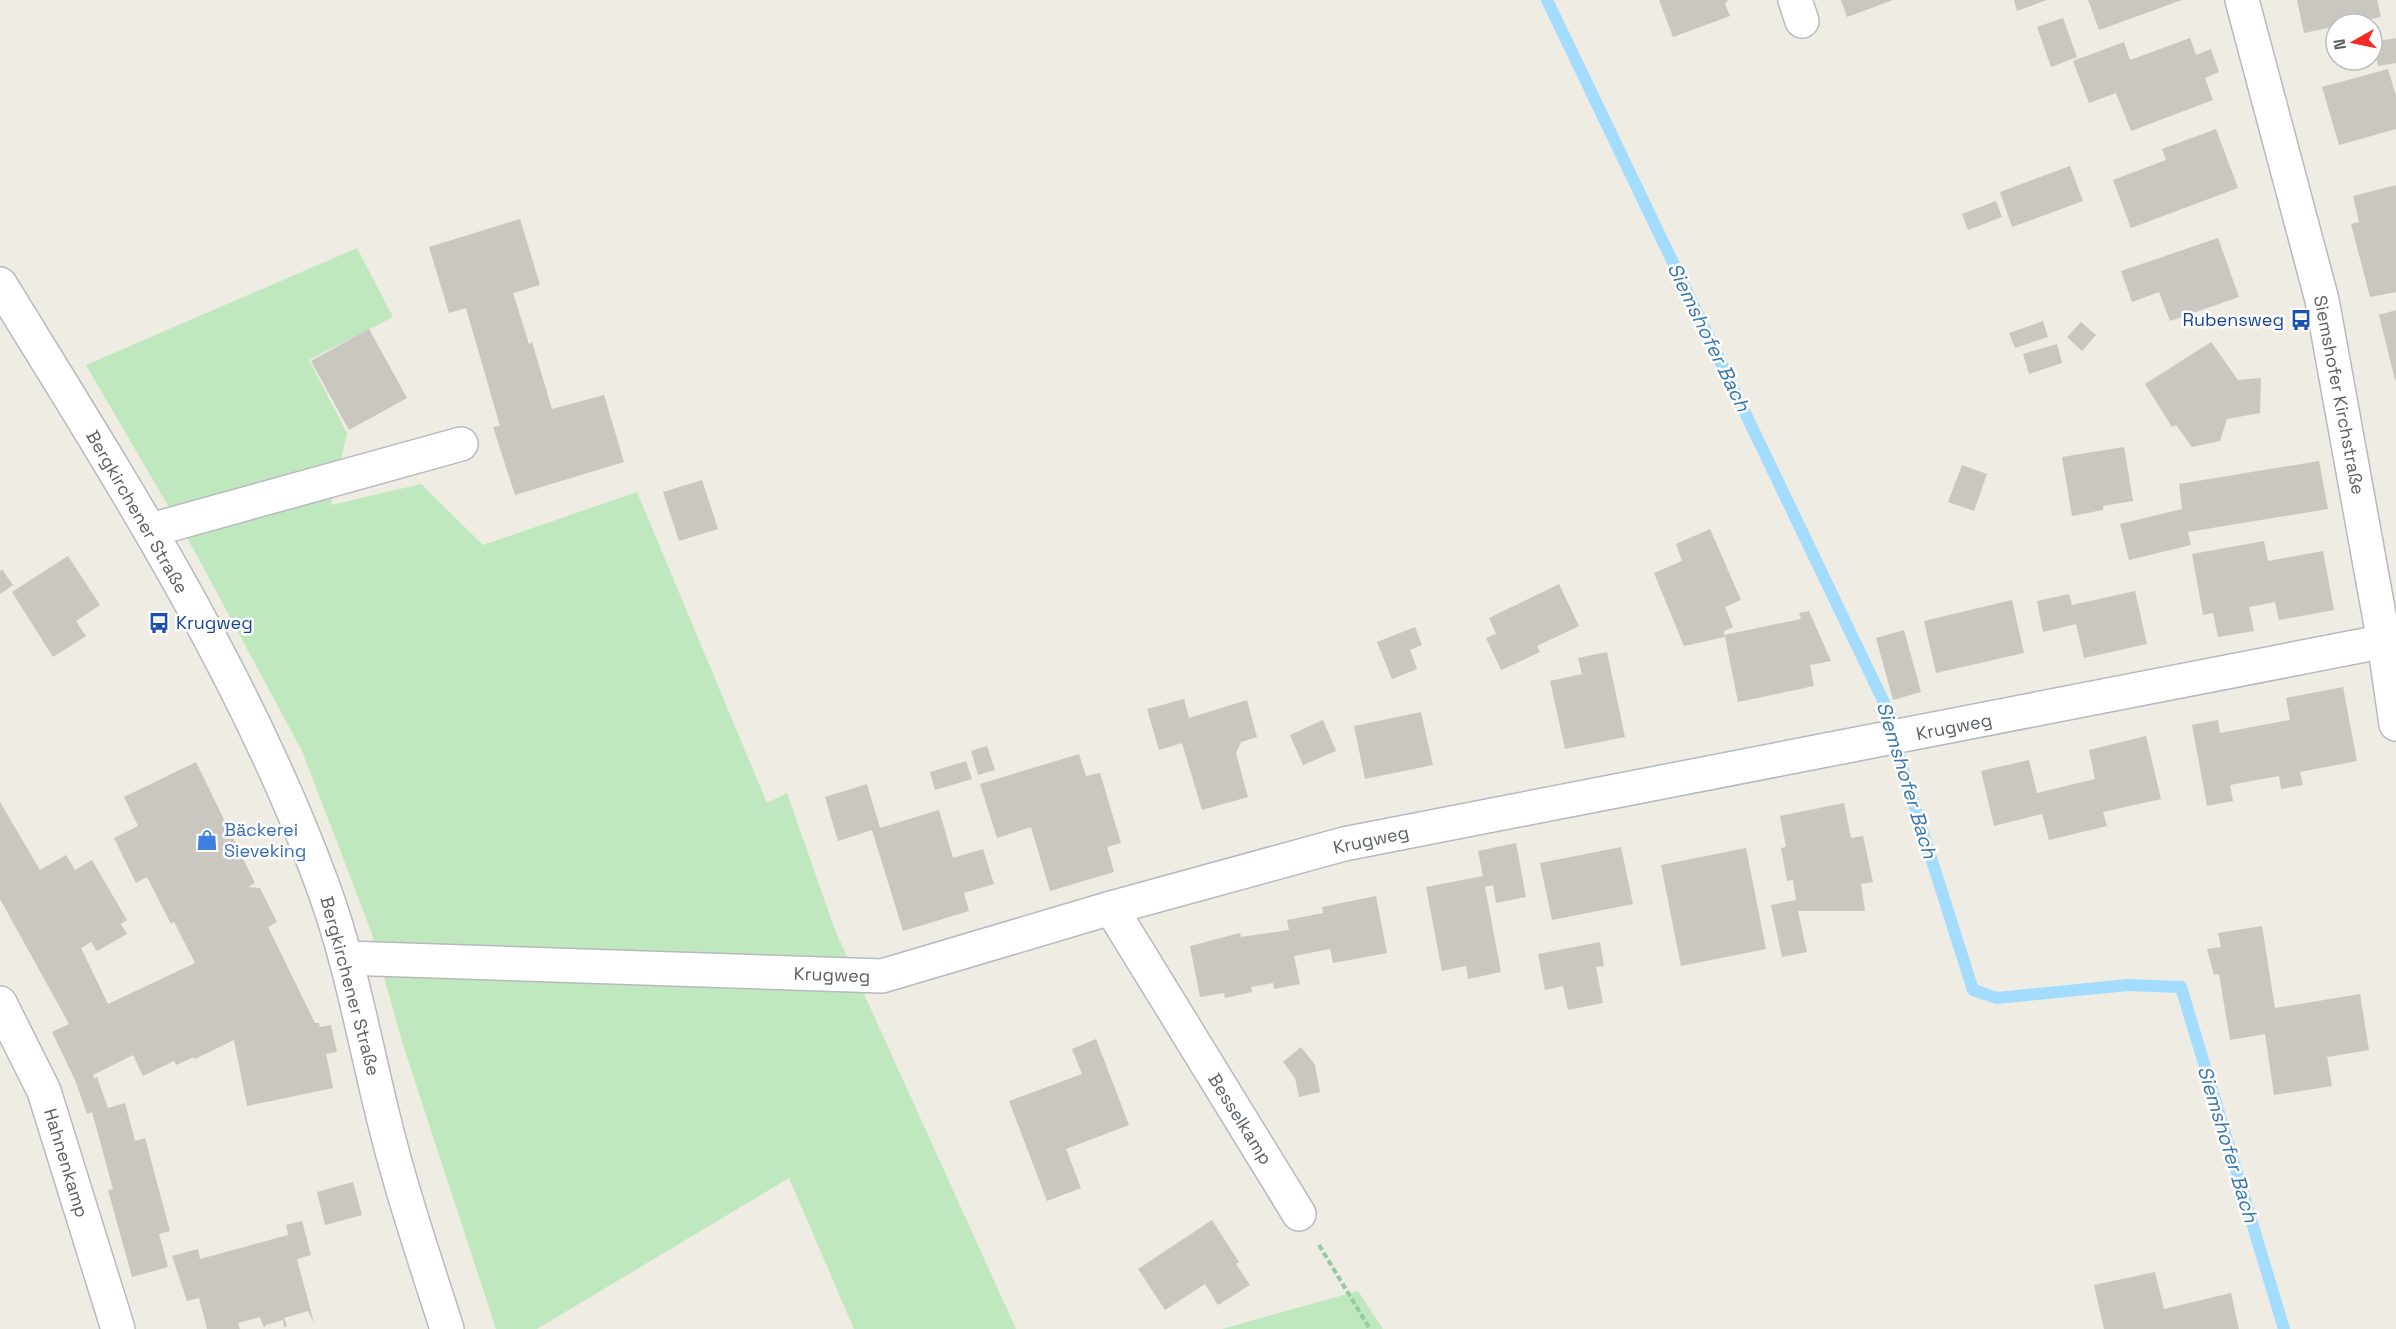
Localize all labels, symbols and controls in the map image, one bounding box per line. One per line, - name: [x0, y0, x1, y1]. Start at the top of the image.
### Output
- north arrow: [2324, 12, 2384, 72]
- text: N: [2328, 37, 2351, 51]
- water label: Siemshofer Bach: [1662, 258, 1757, 416]
- street label: Siemshofer Kirchstraße: [2309, 293, 2370, 496]
- place label: Rubensweg: [2183, 308, 2284, 331]
- bus stop icon: Rubensweg: [2289, 308, 2313, 332]
- street label: Bergkirchener Straße: [81, 426, 194, 598]
- bus stop icon: Krugweg: [147, 611, 171, 635]
- place label: Krugweg: [176, 611, 253, 634]
- water label: Siemshofer Bach: [1871, 698, 1943, 862]
- street label: Krugweg: [1914, 708, 1994, 745]
- place label: Bäckerei Sieveking: [224, 818, 306, 862]
- street label: Krugweg: [1331, 820, 1411, 859]
- shop icon: Bäckerei Sieveking: [195, 828, 219, 852]
- street label: Bergkirchener Straße: [315, 894, 386, 1078]
- street label: Krugweg: [793, 962, 871, 987]
- water label: Siemshofer Bach: [2192, 1062, 2264, 1226]
- street label: Besselkamp: [1203, 1069, 1278, 1169]
- street label: Hahnenkamp: [39, 1106, 94, 1220]

